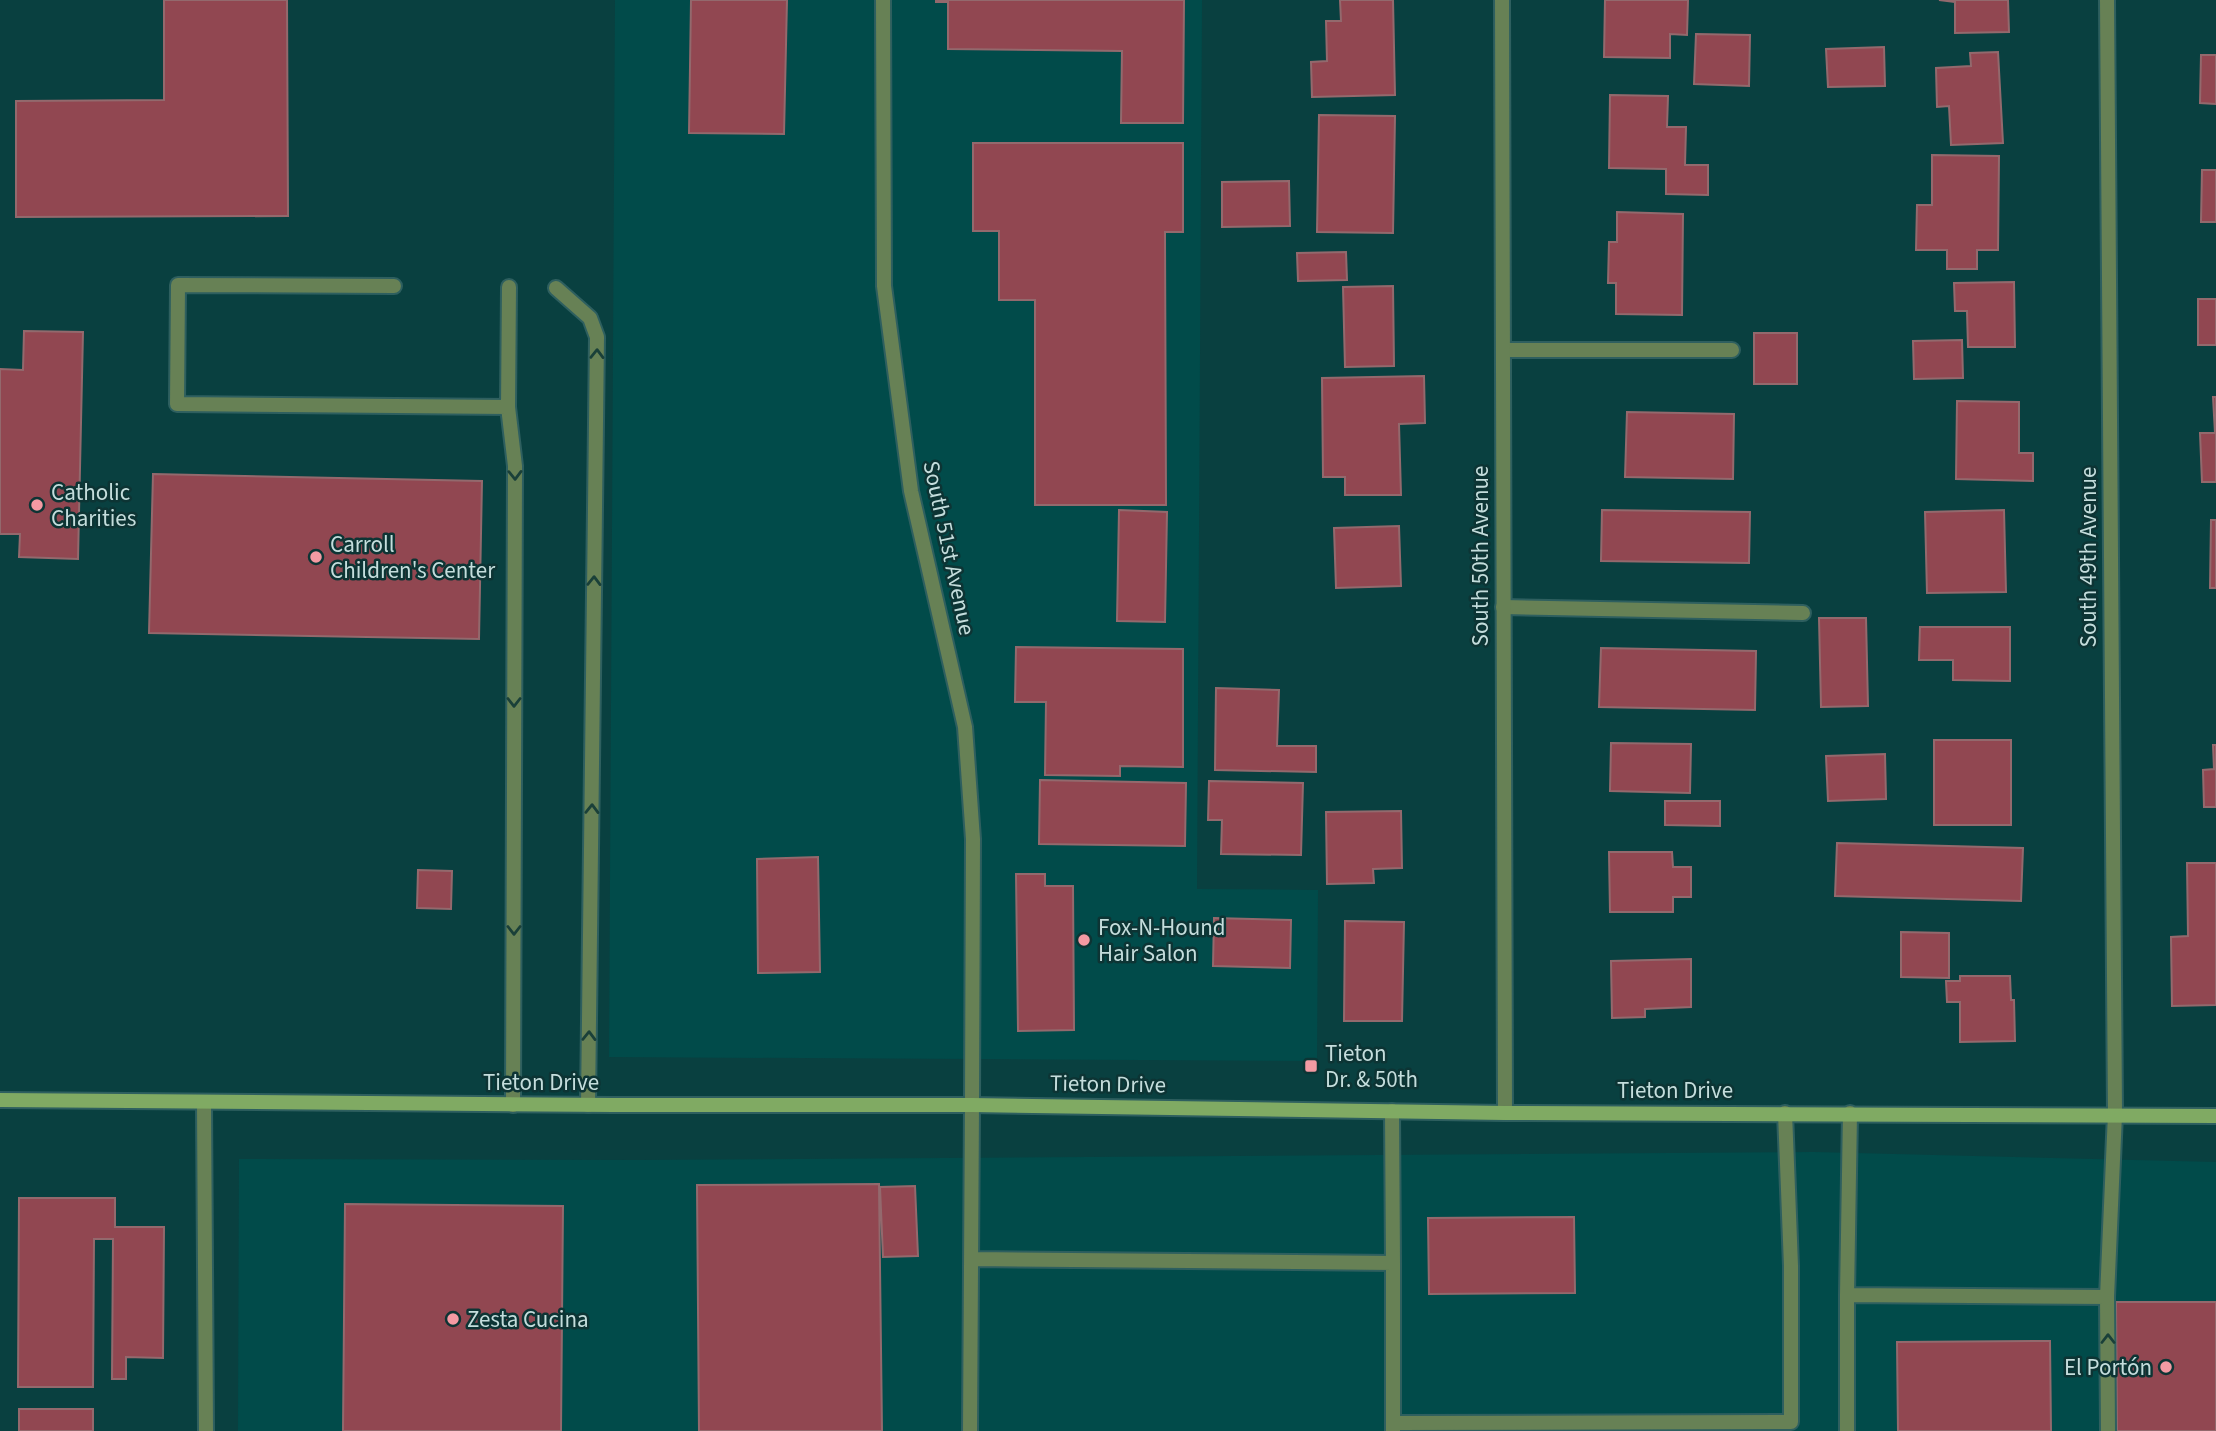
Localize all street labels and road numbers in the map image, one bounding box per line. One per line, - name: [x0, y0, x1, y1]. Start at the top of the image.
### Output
- street label: South 51st Avenue: [914, 458, 984, 638]
- street label: South 50th Avenue: [1464, 466, 1497, 646]
- street label: South 49th Avenue: [2072, 467, 2105, 647]
- street label: Tieton Drive: [483, 1066, 599, 1099]
- street label: Tieton Drive: [1050, 1066, 1166, 1102]
- street label: Tieton Drive: [1617, 1074, 1733, 1107]

